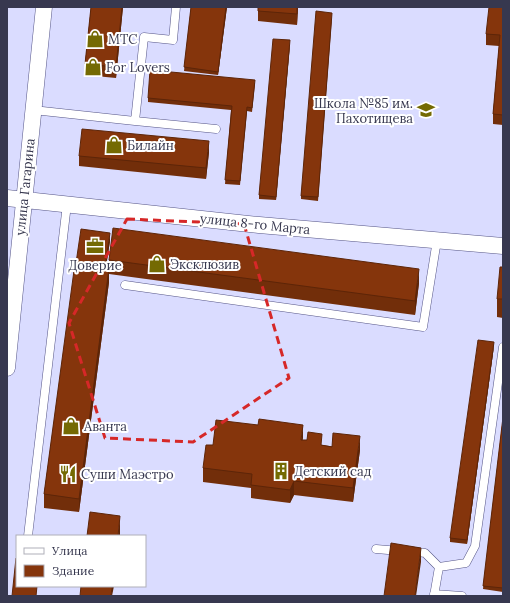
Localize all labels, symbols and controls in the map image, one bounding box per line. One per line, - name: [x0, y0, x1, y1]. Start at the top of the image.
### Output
- shop icon: МТС: [85, 29, 105, 49]
- place label: МТС: [108, 31, 137, 48]
- shop icon: For Lovers: [83, 57, 103, 77]
- place label: For Lovers: [106, 59, 170, 76]
- place label: Школа №85 им. Пахотищева: [314, 95, 413, 127]
- school or university icon: Школа №85 им. Пахотищева: [416, 100, 436, 120]
- shop icon: Билайн: [104, 135, 124, 155]
- street label: улица Гагарина: [11, 137, 39, 236]
- place label: Билайн: [127, 137, 174, 154]
- street label: улица 8-го Марта: [199, 210, 311, 238]
- office icon: Доверие: [85, 236, 105, 256]
- shop icon: Эксклюзив: [147, 254, 167, 274]
- place label: Эксклюзив: [170, 256, 239, 273]
- place label: Доверие: [68, 257, 122, 274]
- shop icon: Аванта: [61, 416, 81, 436]
- place label: Аванта: [83, 418, 127, 435]
- building icon: Детский сад: [271, 461, 291, 481]
- place label: Детский сад: [294, 463, 372, 480]
- restaurant icon: Суши Маэстро: [58, 464, 78, 484]
- place label: Суши Маэстро: [81, 466, 174, 483]
- legend: [16, 535, 146, 587]
- text: Улица: [51, 543, 88, 558]
- text: Здание: [52, 563, 95, 578]

